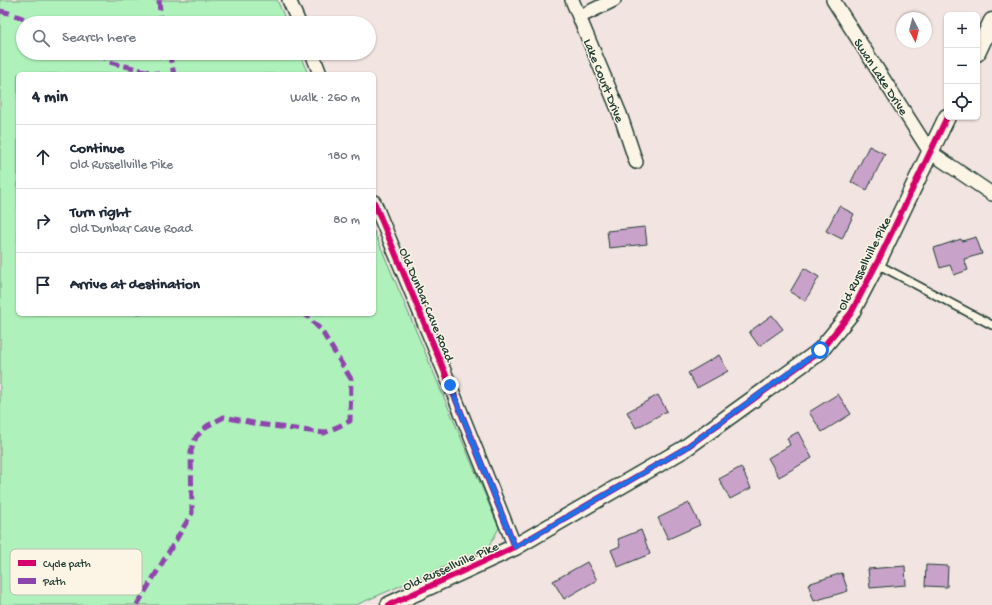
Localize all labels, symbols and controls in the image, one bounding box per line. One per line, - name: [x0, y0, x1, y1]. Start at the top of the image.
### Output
- north arrow: [896, 12, 932, 48]
- map controls: [944, 12, 980, 120]
- button: +: [944, 12, 980, 48]
- search box: [16, 16, 376, 60]
- icon: search: [30, 27, 52, 49]
- text: Search here: [62, 29, 136, 47]
- street label: Swan Lake Drive: [850, 36, 910, 119]
- street label: Lake Court Drive: [579, 37, 626, 125]
- button: −: [944, 48, 980, 84]
- button: locate: [944, 84, 980, 120]
- text: 4 min: [32, 88, 68, 108]
- text: Walk · 260 m: [290, 91, 360, 106]
- text: Continue: [70, 140, 124, 158]
- icon: ahead: [32, 146, 54, 168]
- text: 180 m: [328, 149, 360, 164]
- text: Old Russellville Pike: [70, 158, 173, 173]
- text: Turn right: [70, 204, 130, 222]
- icon: right: [32, 210, 54, 232]
- text: 80 m: [333, 213, 360, 228]
- street label: Old Russellville Pike: [835, 215, 895, 313]
- text: Old Dunbar Cave Road: [70, 222, 192, 237]
- street label: Old Dunbar Cave Road: [395, 246, 457, 365]
- icon: arrive: [32, 274, 54, 296]
- text: Arrive at destination: [70, 276, 200, 294]
- route start: [811, 341, 829, 359]
- route end: [441, 376, 459, 394]
- street label: Old Russellville Pike: [401, 539, 501, 595]
- legend: [10, 549, 142, 595]
- text: Cycle path: [43, 559, 91, 571]
- text: Path: [42, 577, 66, 589]

